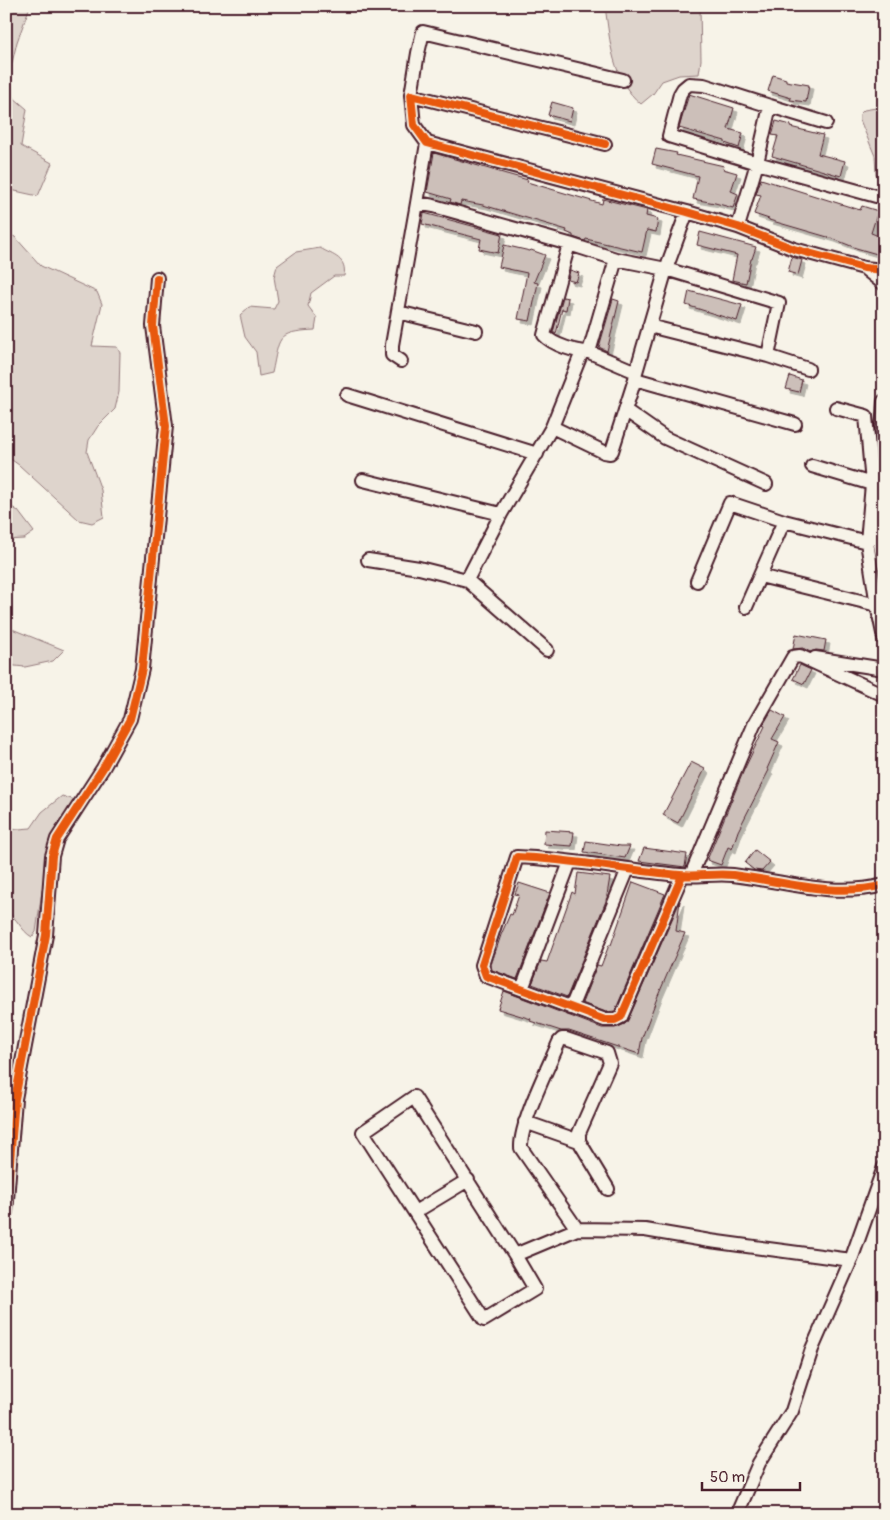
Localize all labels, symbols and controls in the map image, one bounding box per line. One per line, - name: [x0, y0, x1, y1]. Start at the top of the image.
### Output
- scale bar: [702, 1460, 800, 1492]
- text: 50 m: [710, 1468, 745, 1487]

